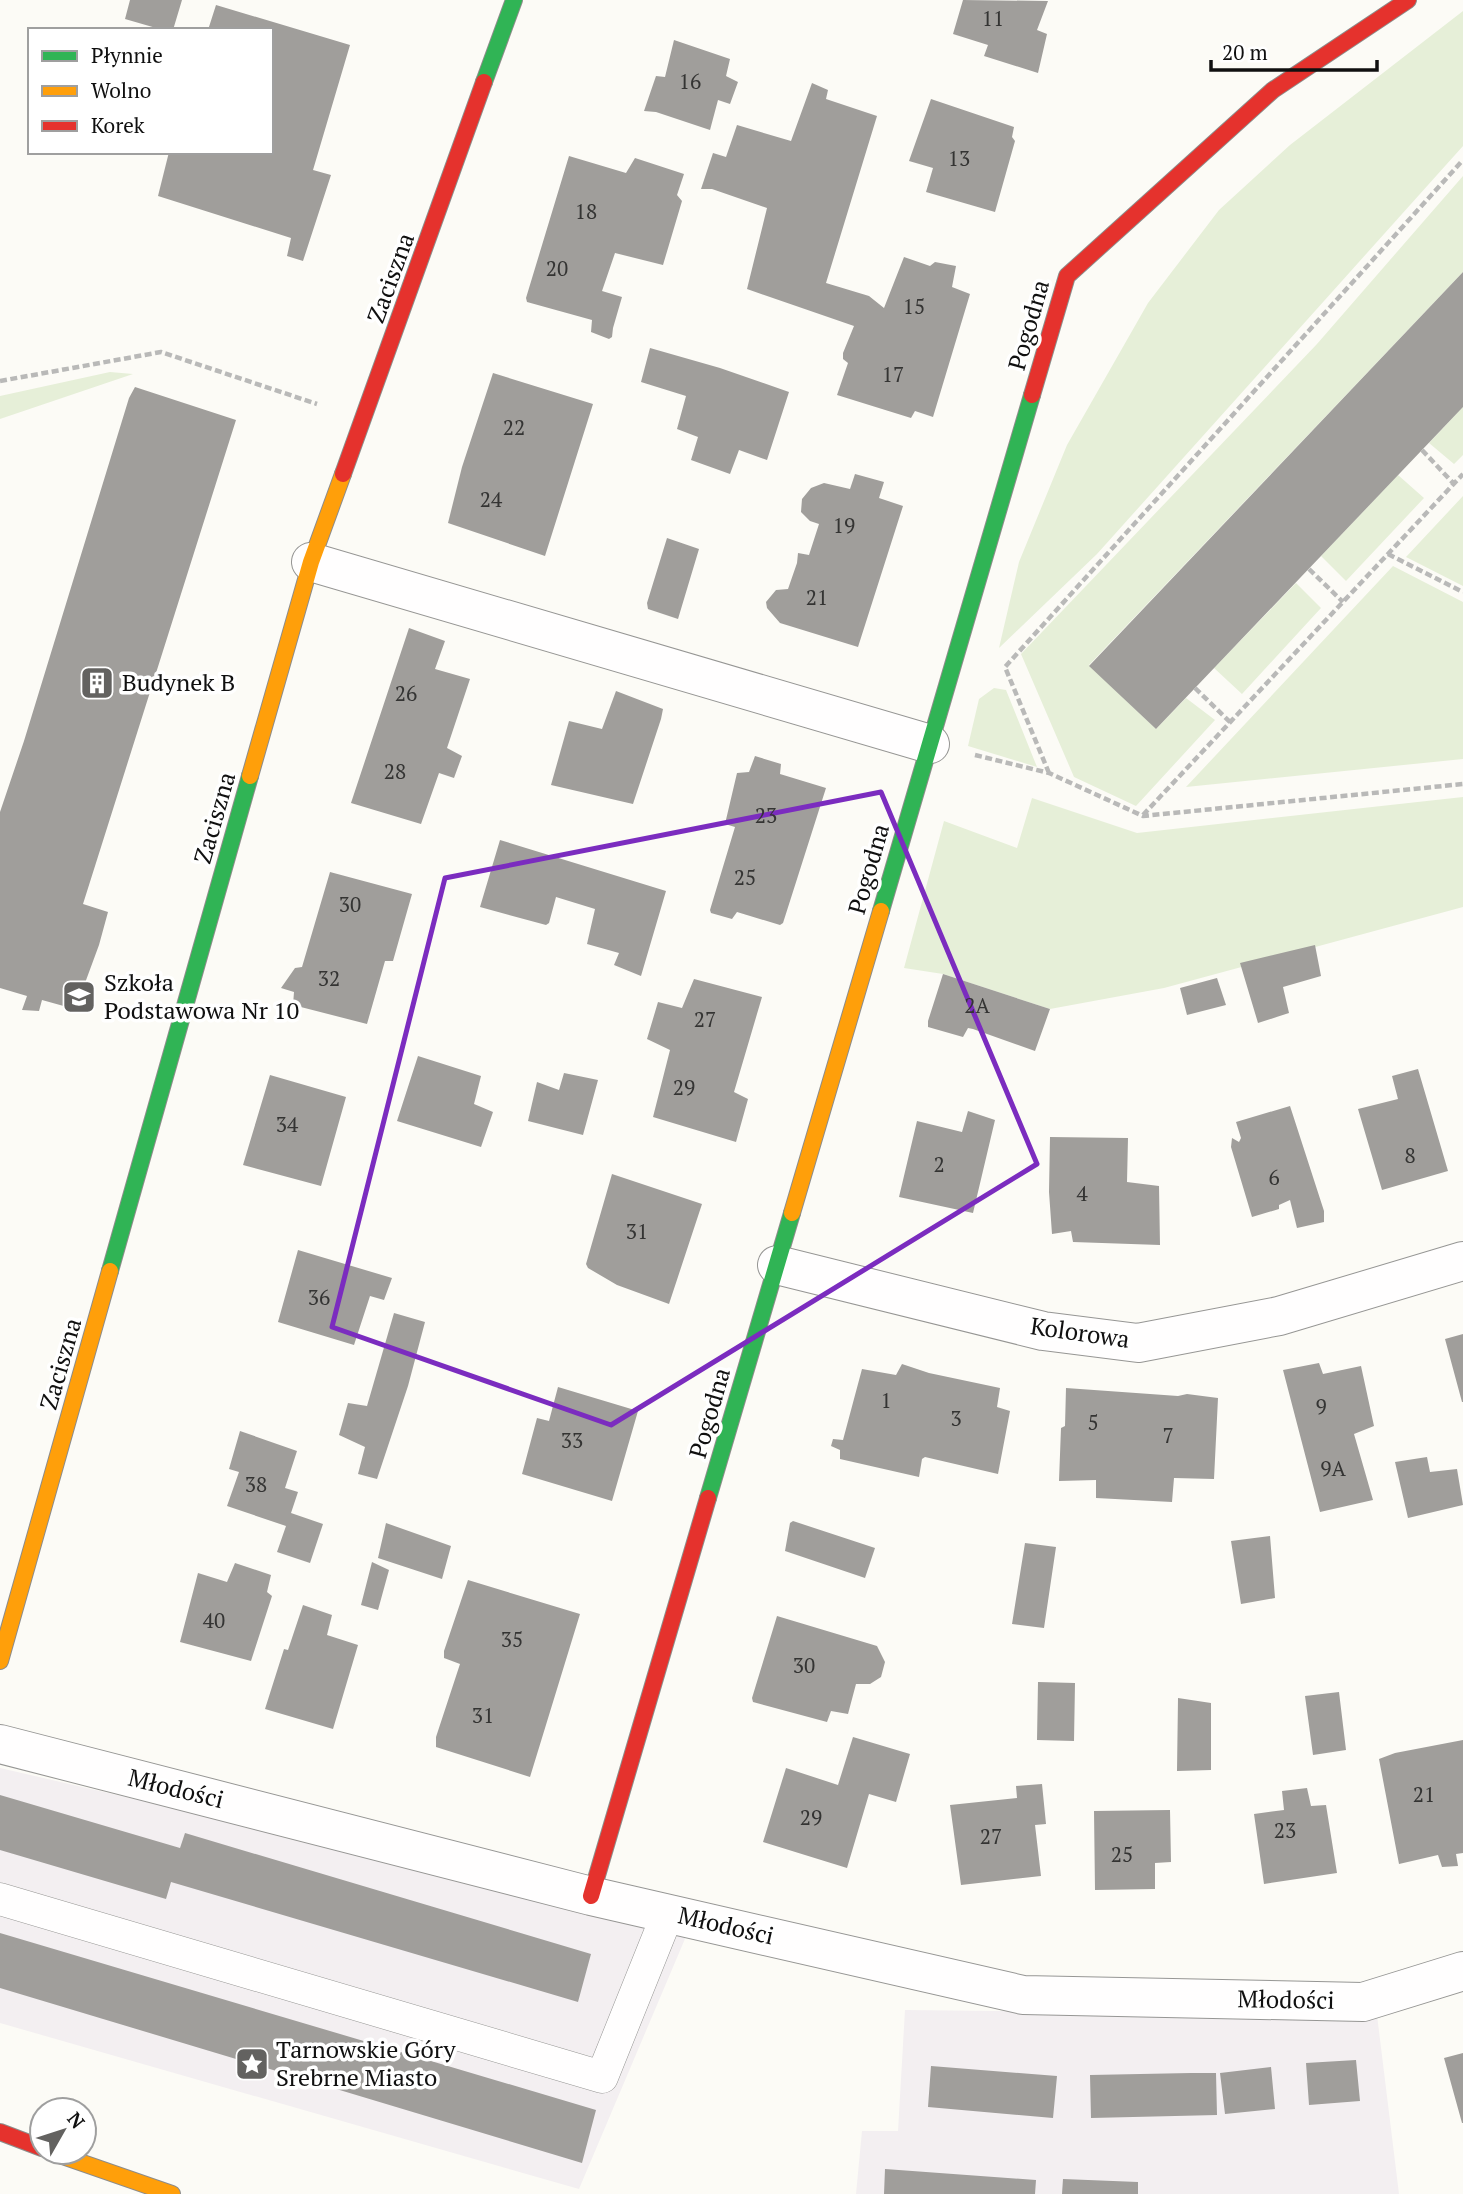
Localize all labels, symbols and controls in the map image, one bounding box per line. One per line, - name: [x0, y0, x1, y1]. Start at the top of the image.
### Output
- house number: 11: [982, 4, 1004, 32]
- legend: [28, 28, 273, 154]
- scale bar: [1211, 28, 1377, 72]
- text: 20 m: [1222, 38, 1268, 66]
- text: Płynnie: [91, 41, 163, 69]
- house number: 16: [679, 67, 701, 95]
- text: Wolno: [91, 76, 151, 104]
- text: Korek: [91, 111, 145, 139]
- house number: 13: [948, 144, 970, 172]
- house number: 18: [575, 197, 597, 225]
- street label: Zaciszna: [359, 228, 421, 327]
- house number: 20: [546, 254, 568, 282]
- street label: Pogodna: [1000, 276, 1056, 374]
- house number: 15: [903, 292, 925, 320]
- house number: 17: [882, 360, 904, 388]
- house number: 22: [503, 413, 525, 441]
- house number: 24: [480, 485, 503, 513]
- house number: 19: [833, 511, 855, 539]
- house number: 21: [806, 583, 828, 611]
- building icon: Budynek B: [78, 664, 116, 702]
- place label: Budynek B: [122, 666, 235, 698]
- house number: 26: [395, 679, 417, 707]
- house number: 28: [384, 757, 406, 785]
- street label: Zaciszna: [186, 768, 242, 867]
- house number: 23: [755, 801, 777, 829]
- street label: Pogodna: [840, 820, 896, 918]
- house number: 25: [734, 863, 756, 891]
- house number: 30: [339, 890, 361, 918]
- house number: 32: [318, 964, 340, 992]
- place label: Szkoła Podstawowa Nr 10: [104, 966, 299, 1026]
- school or university icon: Szkoła Podstawowa Nr 10: [60, 978, 98, 1016]
- house number: 2A: [964, 991, 990, 1019]
- house number: 27: [694, 1005, 716, 1033]
- house number: 29: [673, 1073, 695, 1101]
- house number: 34: [276, 1110, 299, 1138]
- house number: 8: [1404, 1141, 1416, 1169]
- house number: 2: [933, 1150, 945, 1178]
- house number: 6: [1268, 1163, 1280, 1191]
- house number: 4: [1076, 1179, 1088, 1207]
- house number: 31: [626, 1217, 648, 1245]
- house number: 36: [308, 1283, 330, 1311]
- street label: Kolorowa: [1028, 1309, 1132, 1355]
- street label: Zaciszna: [32, 1314, 88, 1413]
- street label: Pogodna: [681, 1364, 737, 1462]
- house number: 1: [880, 1386, 892, 1414]
- house number: 9: [1315, 1392, 1327, 1420]
- house number: 3: [950, 1404, 962, 1432]
- house number: 5: [1087, 1408, 1099, 1436]
- house number: 7: [1162, 1421, 1174, 1449]
- house number: 33: [561, 1426, 583, 1454]
- house number: 9A: [1320, 1454, 1346, 1482]
- house number: 38: [245, 1470, 267, 1498]
- house number: 40: [203, 1606, 225, 1634]
- house number: 35: [501, 1625, 523, 1653]
- house number: 30: [793, 1651, 815, 1679]
- house number: 31: [472, 1701, 494, 1729]
- street label: Młodości: [125, 1761, 227, 1815]
- house number: 21: [1413, 1780, 1435, 1808]
- house number: 29: [800, 1803, 822, 1831]
- house number: 23: [1274, 1816, 1296, 1844]
- house number: 27: [980, 1822, 1002, 1850]
- house number: 25: [1111, 1840, 1133, 1868]
- street label: Młodości: [675, 1898, 777, 1952]
- street label: Młodości: [1237, 1982, 1335, 2016]
- place label: Tarnowskie Góry Srebrne Miasto: [276, 2033, 456, 2093]
- place icon: Tarnowskie Góry Srebrne Miasto: [233, 2045, 271, 2083]
- north arrow: [28, 2096, 98, 2166]
- text: N: [62, 2107, 91, 2134]

